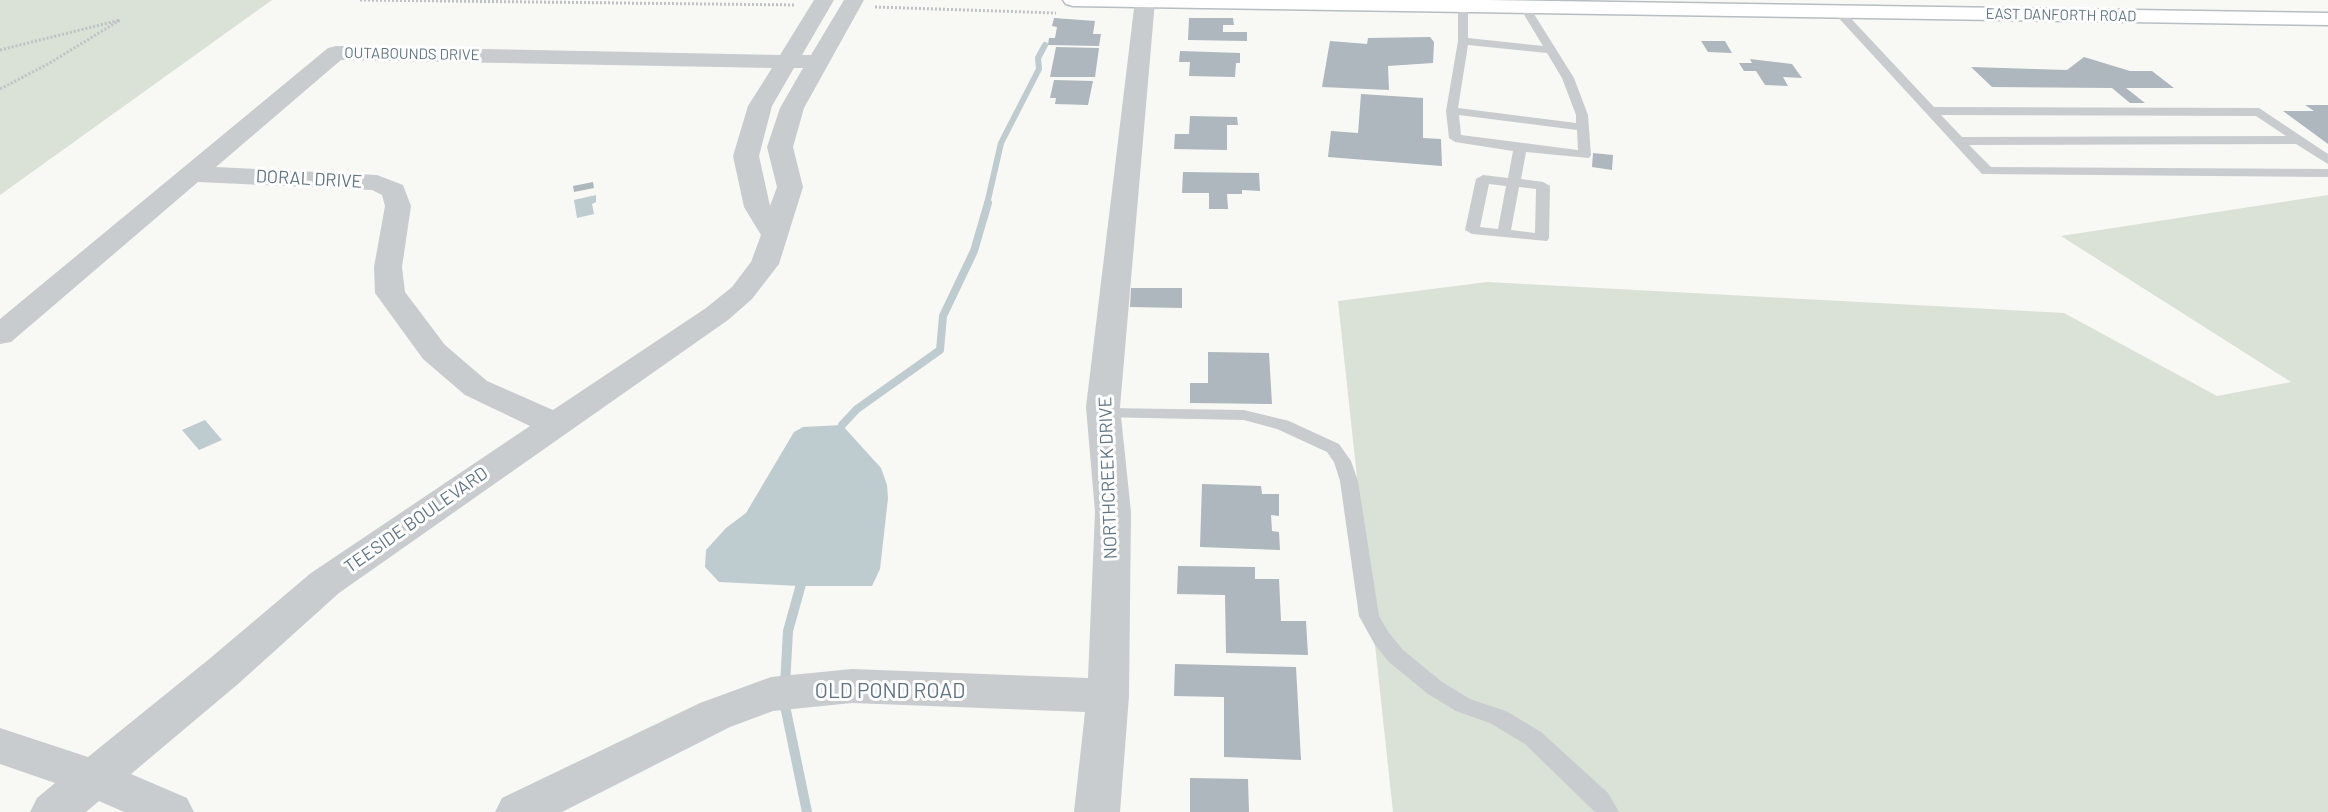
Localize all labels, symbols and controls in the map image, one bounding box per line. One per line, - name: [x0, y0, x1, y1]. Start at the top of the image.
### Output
- street label: EAST DANFORTH ROAD: [1985, 5, 2137, 25]
- street label: OUTABOUNDS DRIVE: [344, 44, 480, 64]
- street label: DORAL DRIVE: [255, 165, 363, 193]
- street label: NORTHCREEK DRIVE: [1094, 396, 1122, 560]
- street label: TEESIDE BOULEVARD: [340, 462, 492, 578]
- street label: OLD POND ROAD: [815, 678, 965, 704]

